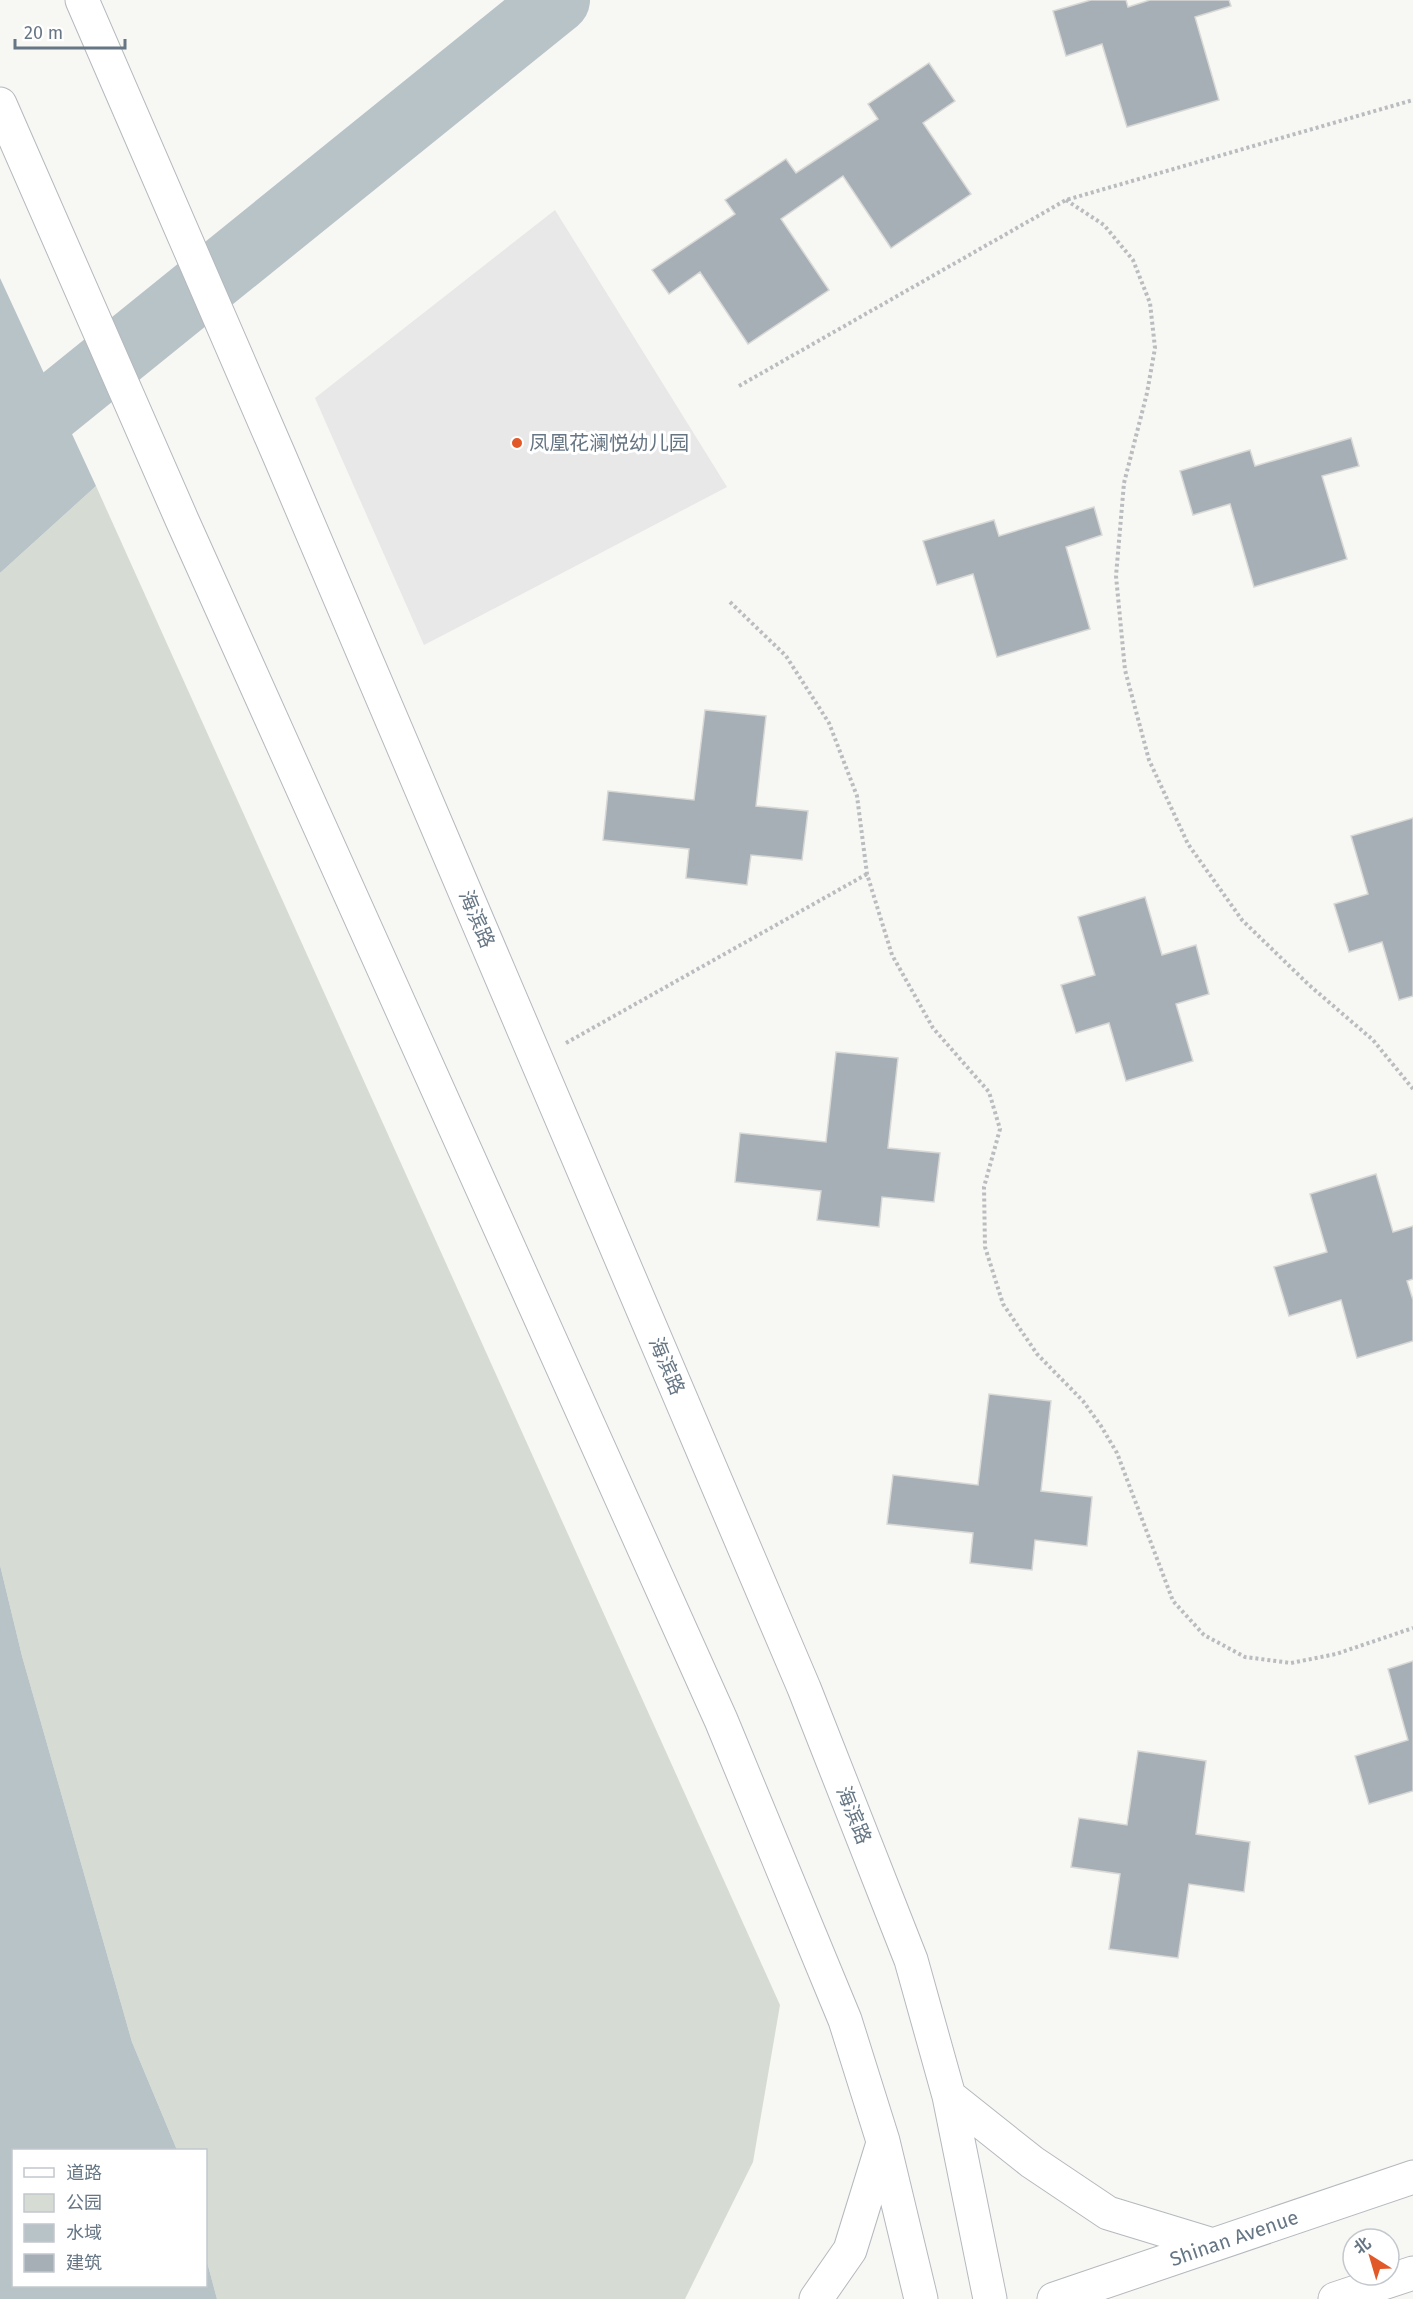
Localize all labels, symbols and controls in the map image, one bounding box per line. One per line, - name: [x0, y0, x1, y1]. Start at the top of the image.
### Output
- scale bar: [15, 12, 124, 50]
- text: 20 m: [24, 22, 63, 44]
- place label: 凤凰花澜悦幼儿园: [529, 431, 689, 455]
- marker: 凤凰花澜悦幼儿园: [510, 436, 524, 450]
- street label: 海滨路: [454, 887, 500, 951]
- street label: 海滨路: [644, 1334, 690, 1398]
- street label: 海滨路: [832, 1783, 876, 1847]
- legend: [12, 2149, 207, 2287]
- text: 道路: [66, 2162, 102, 2184]
- text: 公园: [66, 2192, 102, 2214]
- street label: Shinan Avenue: [1167, 2205, 1301, 2271]
- text: 水域: [66, 2222, 102, 2244]
- north arrow: [1341, 2227, 1401, 2287]
- text: 北: [1350, 2233, 1374, 2258]
- text: 建筑: [66, 2252, 102, 2274]

